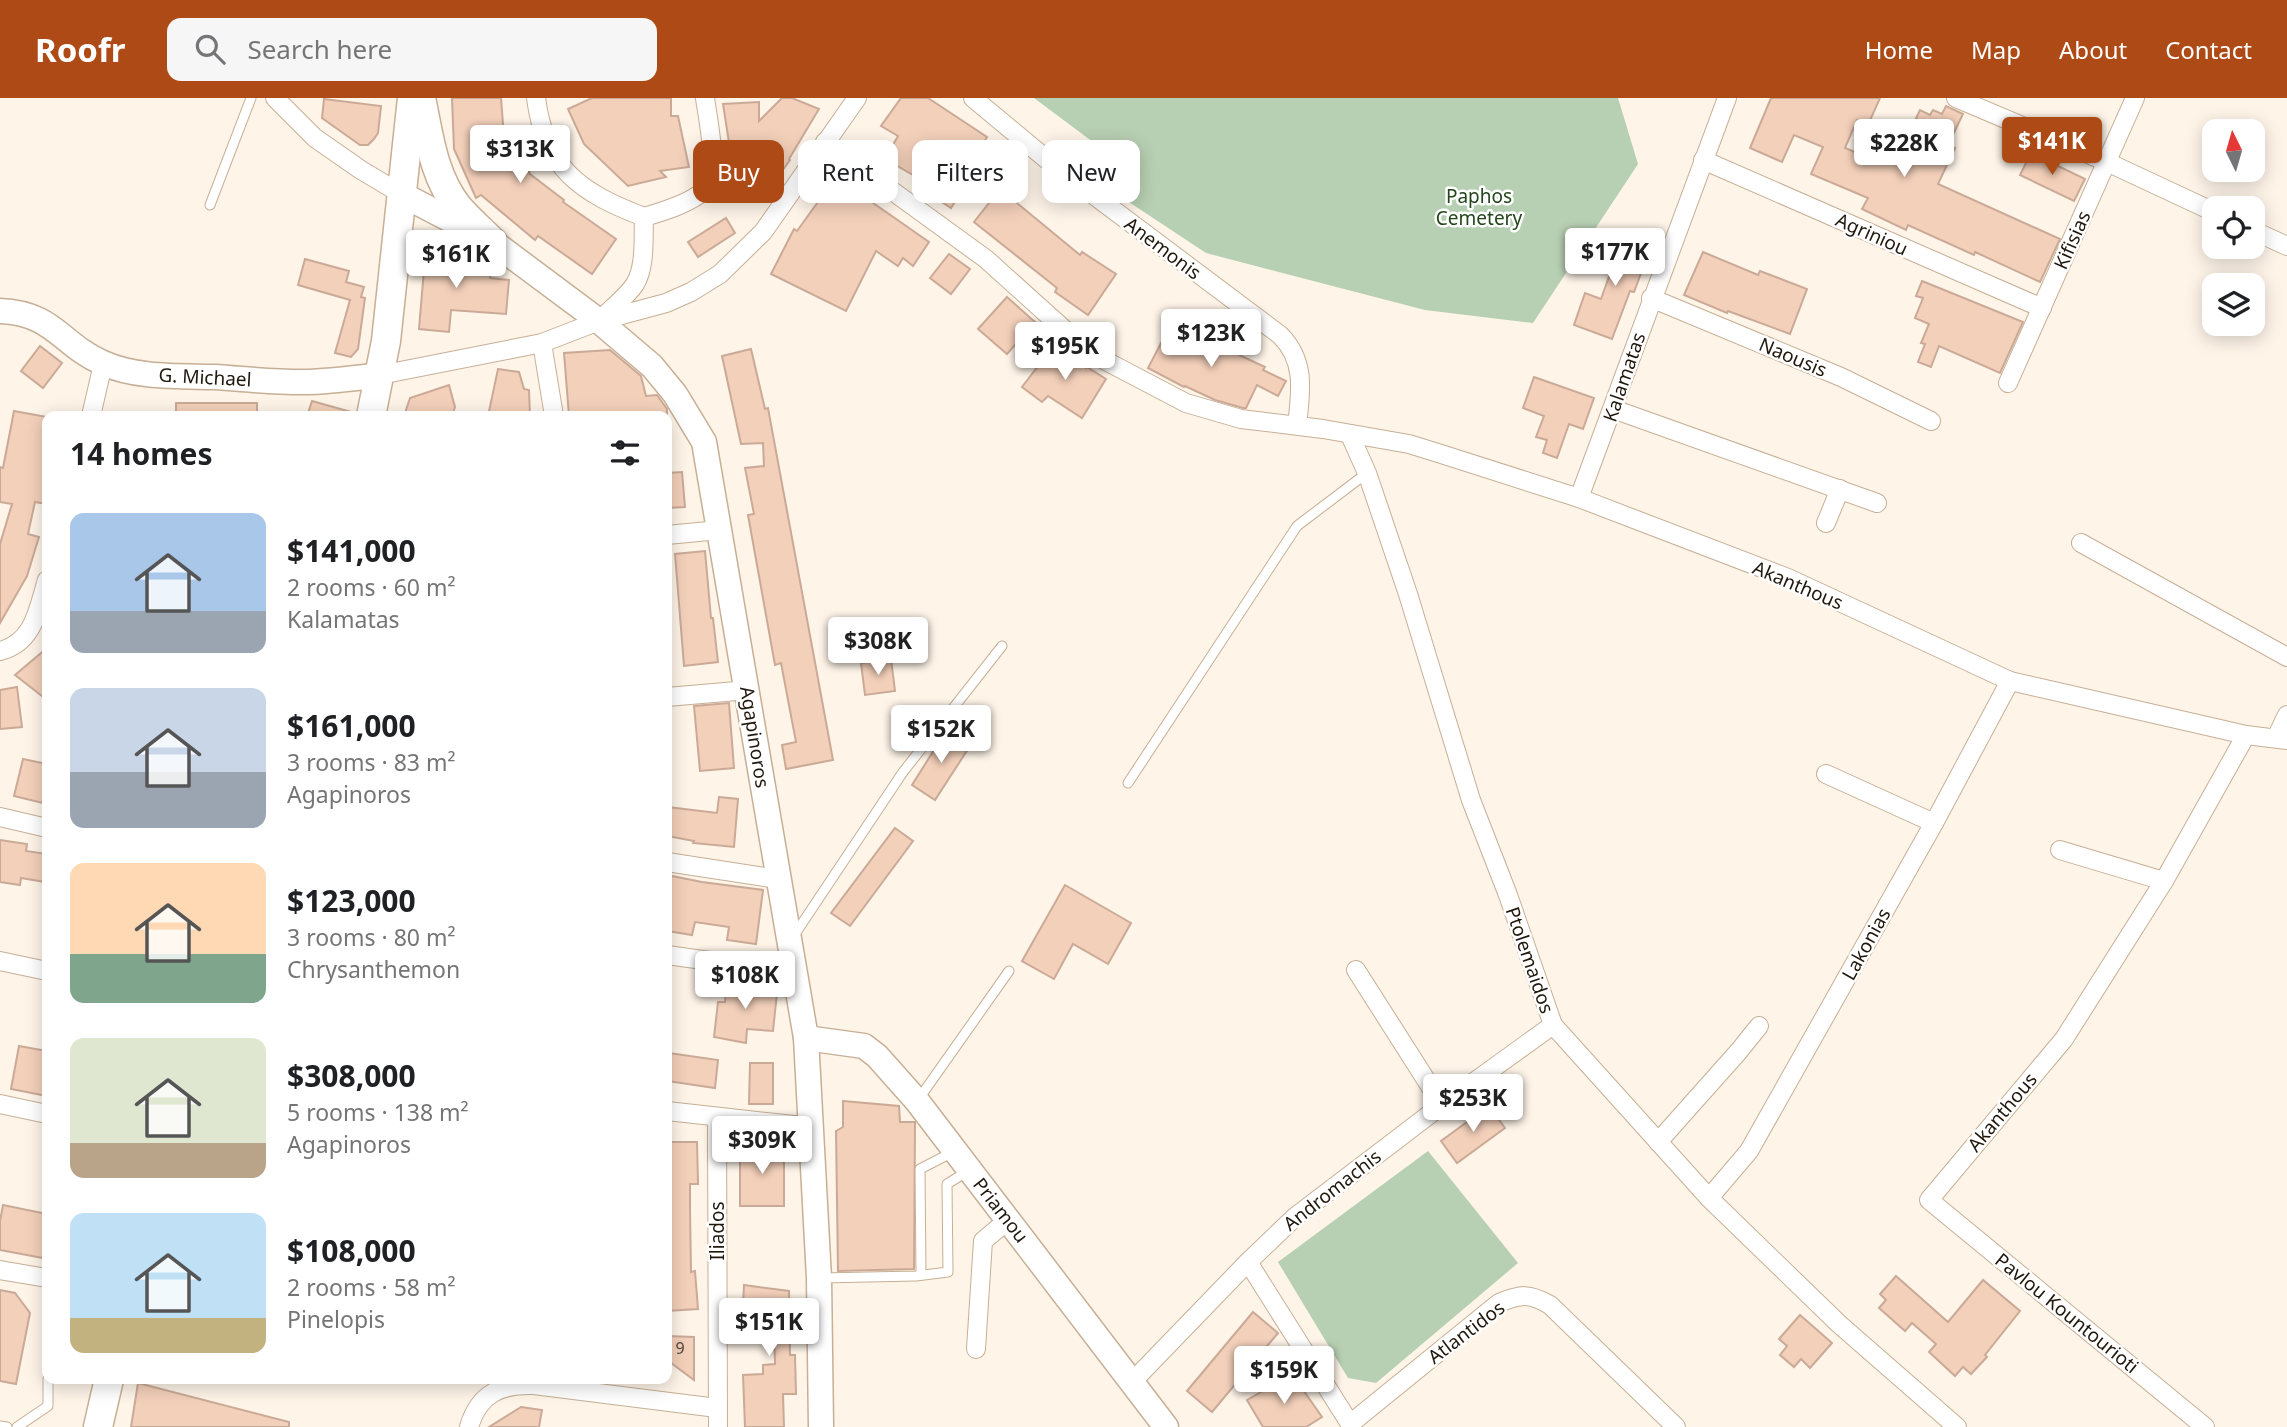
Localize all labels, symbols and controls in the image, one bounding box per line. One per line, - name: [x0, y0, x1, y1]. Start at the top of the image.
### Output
- search box: [167, 18, 657, 81]
- text: Roofr: [35, 27, 125, 72]
- icon: search: [191, 30, 229, 68]
- text: Search here: [247, 31, 392, 67]
- text: Home: [1865, 33, 1933, 66]
- text: Map: [1971, 33, 2021, 66]
- text: About: [2059, 33, 2127, 66]
- text: Contact: [2165, 33, 2252, 66]
- pin: $141K: [2003, 118, 2101, 177]
- north arrow: [2202, 119, 2264, 182]
- map controls: [2202, 119, 2265, 336]
- pin: $228K: [1855, 120, 1953, 179]
- text: $141K: [2018, 124, 2086, 156]
- pin: $313K: [471, 126, 569, 185]
- text: $228K: [1870, 126, 1938, 158]
- text: $313K: [486, 132, 554, 164]
- chip: Buy: [693, 140, 784, 203]
- chip: Rent: [798, 140, 898, 203]
- chip: Filters: [912, 140, 1028, 203]
- chip: New: [1042, 140, 1140, 203]
- park label: Paphos Cemetery: [1436, 183, 1522, 231]
- button: locate: [2202, 196, 2265, 259]
- street label: Kifisias: [2048, 206, 2096, 274]
- street label: Agriniou: [1832, 207, 1912, 261]
- street label: Anemonis: [1119, 211, 1207, 285]
- pin: $177K: [1566, 228, 1664, 288]
- pin: $161K: [407, 230, 505, 290]
- text: $177K: [1581, 235, 1649, 267]
- text: $161K: [422, 237, 490, 269]
- button: layers: [2202, 273, 2265, 336]
- pin: $123K: [1162, 310, 1260, 369]
- text: $123K: [1177, 316, 1245, 348]
- pin: $195K: [1016, 322, 1114, 382]
- text: $195K: [1031, 329, 1099, 361]
- street label: Kalamatas: [1597, 329, 1651, 425]
- street label: Naousis: [1755, 331, 1831, 383]
- street label: G. Michael: [158, 362, 252, 392]
- text: 14 homes: [70, 433, 213, 474]
- icon: filters: [606, 434, 644, 472]
- text: $141,000: [287, 530, 416, 571]
- icon: home: [126, 541, 210, 625]
- street label: Akanthous: [1749, 554, 1847, 616]
- text: 2 rooms · 60 m²: [287, 571, 456, 603]
- text: Kalamatas: [287, 603, 400, 635]
- pin: $308K: [829, 618, 927, 677]
- text: $308K: [844, 624, 912, 656]
- street label: Agapinoros: [734, 684, 776, 790]
- text: $161,000: [287, 705, 416, 746]
- pin: $152K: [892, 706, 990, 765]
- text: $152K: [907, 712, 975, 744]
- icon: home: [126, 716, 210, 800]
- text: 3 rooms · 83 m²: [287, 746, 456, 778]
- text: Agapinoros: [287, 778, 411, 810]
- text: $123,000: [287, 880, 416, 921]
- icon: home: [126, 891, 210, 975]
- street label: Ptolemaidos: [1500, 903, 1560, 1017]
- street label: Lakonias: [1836, 903, 1896, 985]
- text: 3 rooms · 80 m²: [287, 921, 456, 953]
- pin: $108K: [696, 951, 794, 1011]
- text: Chrysanthemon: [287, 953, 460, 985]
- text: $108K: [711, 958, 779, 990]
- text: $308,000: [287, 1055, 416, 1096]
- icon: home: [126, 1066, 210, 1150]
- street label: Akanthous: [1961, 1067, 2043, 1157]
- pin: $253K: [1424, 1074, 1522, 1134]
- text: $253K: [1439, 1081, 1507, 1113]
- text: 5 rooms · 138 m²: [287, 1096, 469, 1128]
- pin: $309K: [713, 1116, 811, 1176]
- text: $309K: [728, 1123, 796, 1155]
- text: Agapinoros: [287, 1128, 411, 1160]
- street label: Andromachis: [1278, 1143, 1386, 1237]
- street label: Priamou: [967, 1172, 1035, 1248]
- street label: Iliados: [704, 1201, 730, 1261]
- text: $108,000: [287, 1230, 416, 1271]
- icon: home: [126, 1241, 210, 1325]
- street label: Pavlou Kountourioti: [1990, 1247, 2144, 1379]
- text: 2 rooms · 58 m²: [287, 1271, 456, 1303]
- street label: Atlantidos: [1422, 1294, 1510, 1370]
- pin: $151K: [720, 1298, 818, 1358]
- text: Pinelopis: [287, 1303, 385, 1335]
- text: $151K: [735, 1305, 803, 1337]
- house number: 9: [675, 1337, 685, 1359]
- pin: $159K: [1235, 1346, 1333, 1406]
- text: $159K: [1250, 1353, 1318, 1385]

